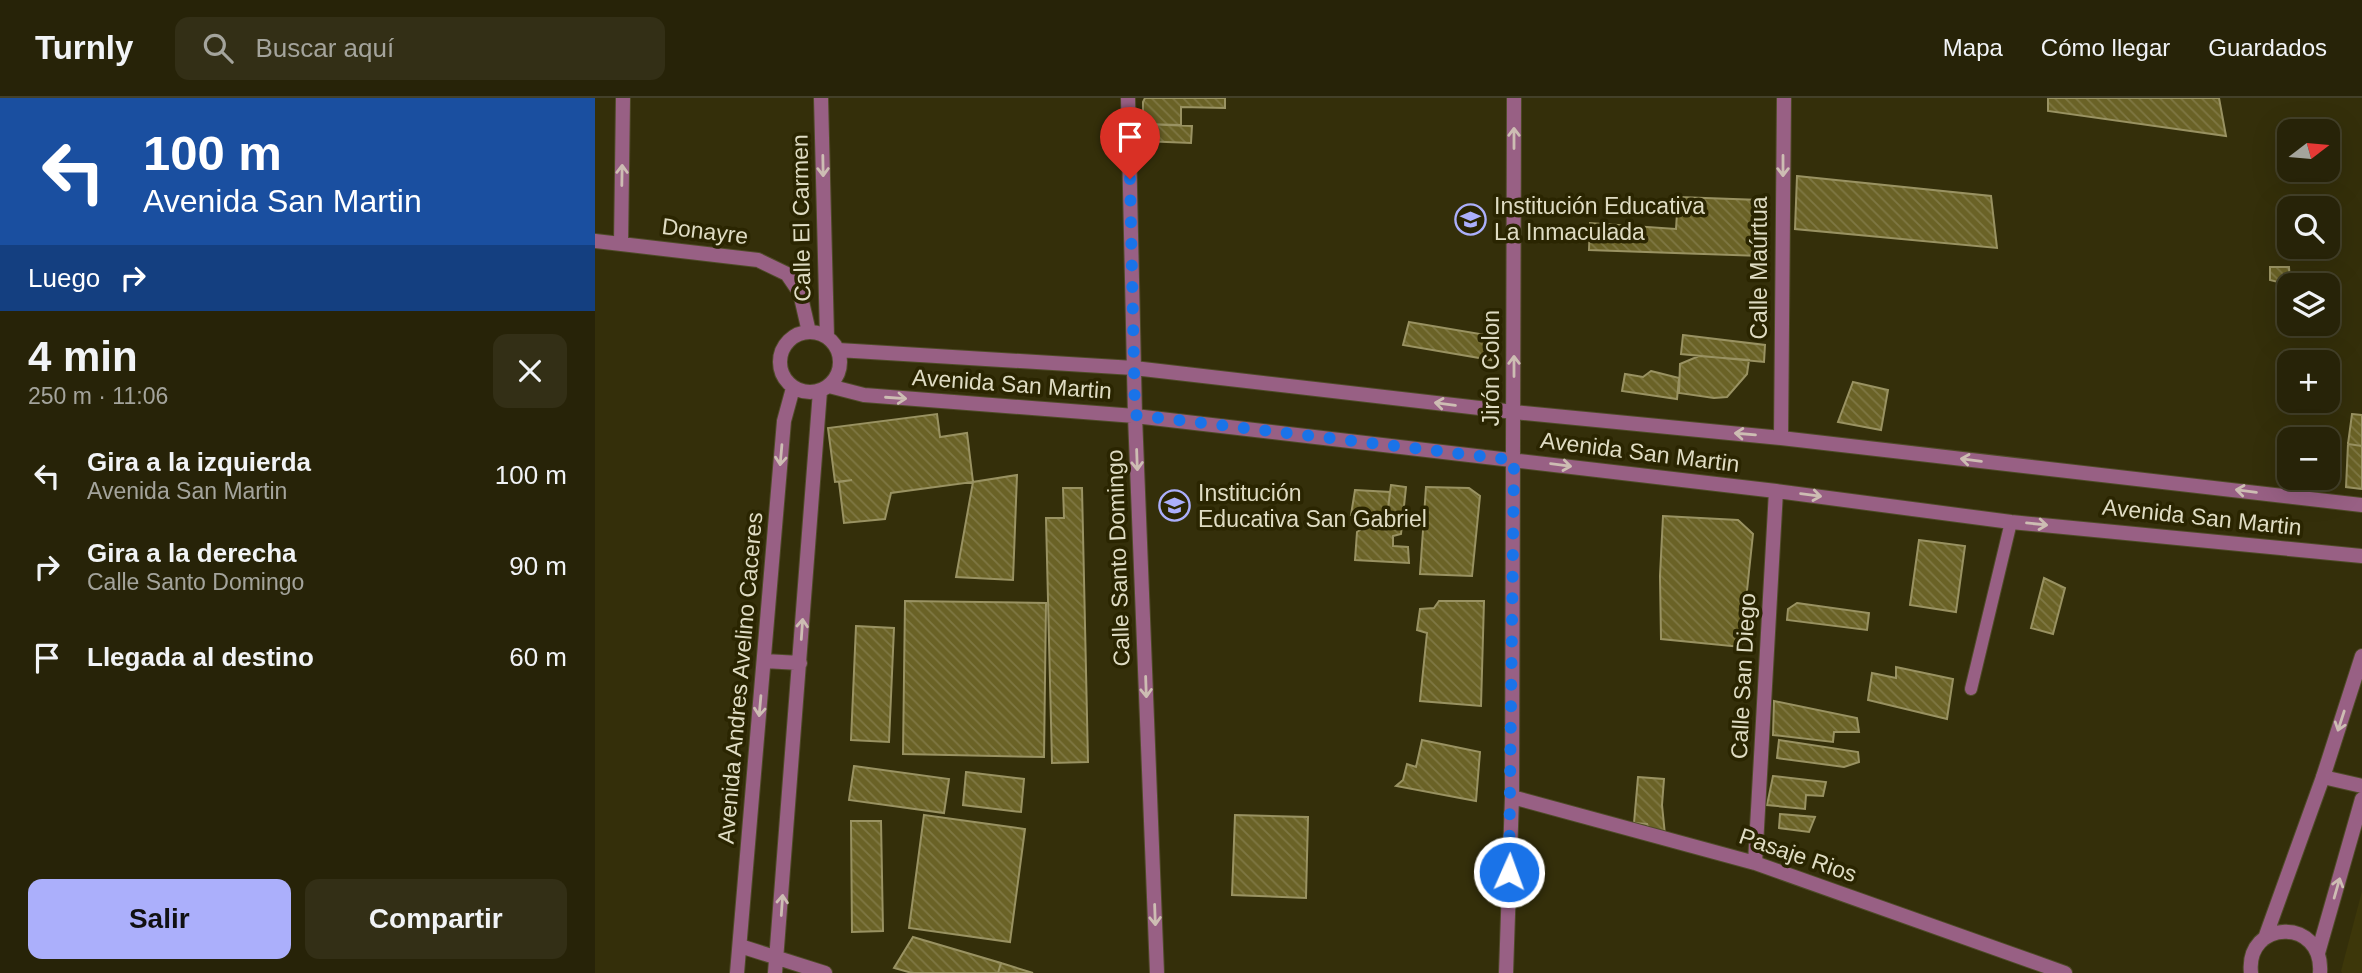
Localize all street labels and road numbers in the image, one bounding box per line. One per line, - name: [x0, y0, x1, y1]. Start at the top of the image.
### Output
- street label: Calle El Carmen: [787, 134, 815, 302]
- street label: Calle Maúrtua: [1746, 196, 1772, 340]
- street label: Donayre: [660, 213, 750, 249]
- street label: Jirón Colon: [1478, 310, 1504, 426]
- street label: Avenida San Martin: [911, 364, 1113, 404]
- street label: Avenida San Martin: [1539, 427, 1741, 477]
- street label: Calle Santo Domingo: [1101, 449, 1135, 667]
- street label: Avenida San Martin: [2101, 494, 2303, 540]
- street label: Avenida Andres Avelino Caceres: [713, 511, 767, 845]
- street label: Calle San Diego: [1726, 592, 1760, 760]
- street label: Pasaje Rios: [1736, 823, 1860, 887]

